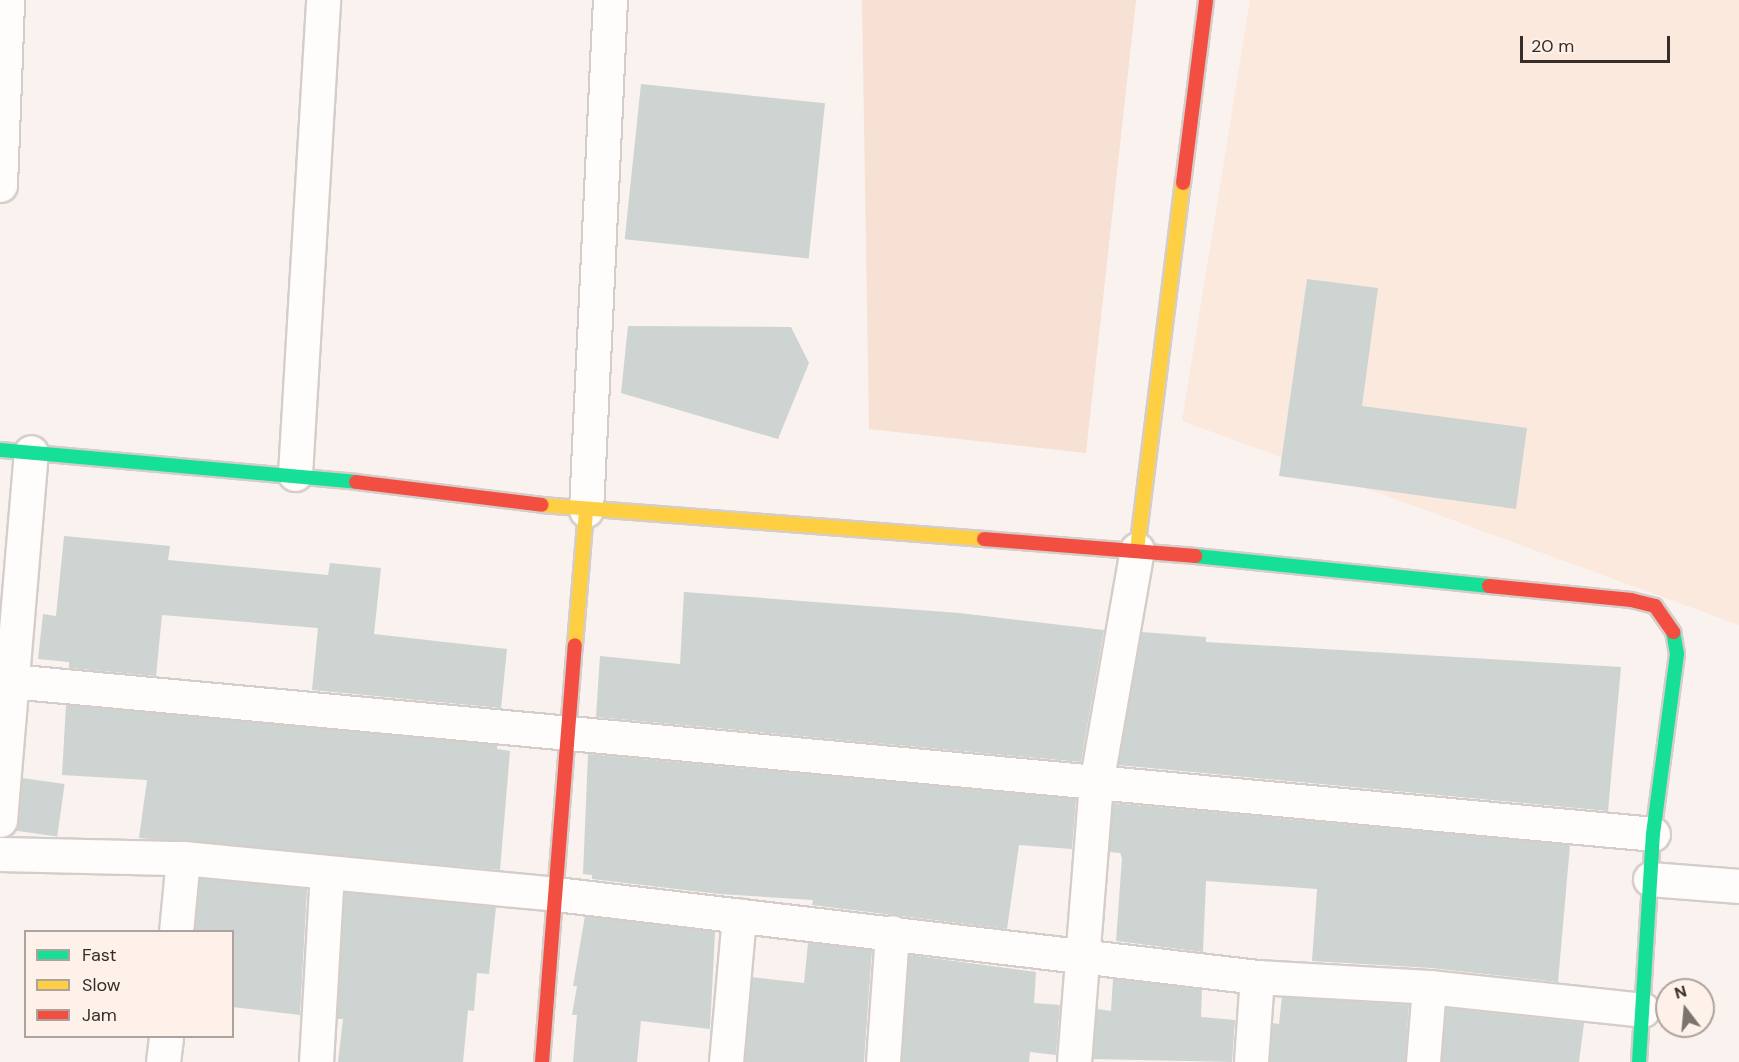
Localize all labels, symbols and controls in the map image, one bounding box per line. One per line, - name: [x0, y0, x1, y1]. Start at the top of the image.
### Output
- scale bar: [1523, 24, 1673, 62]
- text: 20 m: [1531, 34, 1574, 58]
- legend: [24, 930, 234, 1038]
- text: Fast: [82, 943, 117, 967]
- text: Slow: [82, 973, 121, 997]
- north arrow: [1655, 978, 1715, 1038]
- text: N: [1672, 980, 1689, 1004]
- text: Jam: [82, 1003, 117, 1027]

